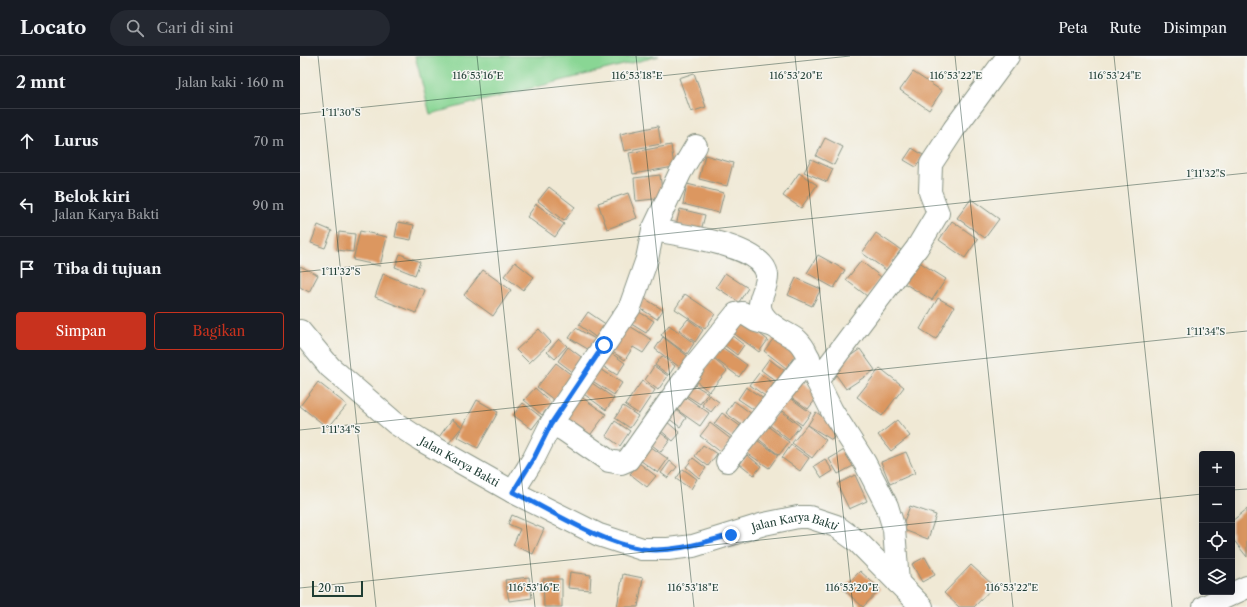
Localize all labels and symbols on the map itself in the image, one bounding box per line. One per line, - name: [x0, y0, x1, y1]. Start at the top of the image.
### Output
- text: 116°53'16"E: [453, 69, 504, 82]
- text: 116°53'18"E: [611, 69, 663, 82]
- text: 116°53'20"E: [769, 69, 823, 82]
- text: 116°53'22"E: [930, 69, 982, 82]
- text: 116°53'24"E: [1089, 69, 1141, 82]
- text: 1°11'30"S: [321, 106, 361, 119]
- text: 1°11'32"S: [1187, 167, 1225, 180]
- text: 1°11'32"S: [322, 265, 360, 278]
- text: 1°11'34"S: [1187, 325, 1225, 338]
- route start: [595, 336, 613, 354]
- text: 1°11'34"S: [322, 423, 360, 436]
- street label: Jalan Karya Bakti: [416, 433, 502, 490]
- street label: Jalan Karya Bakti: [748, 510, 842, 535]
- route end: [722, 526, 740, 544]
- scale bar: [312, 579, 363, 598]
- text: 116°53'16"E: [509, 581, 560, 594]
- text: 116°53'18"E: [667, 581, 719, 594]
- text: 116°53'20"E: [825, 581, 879, 594]
- text: 116°53'22"E: [986, 581, 1038, 594]

